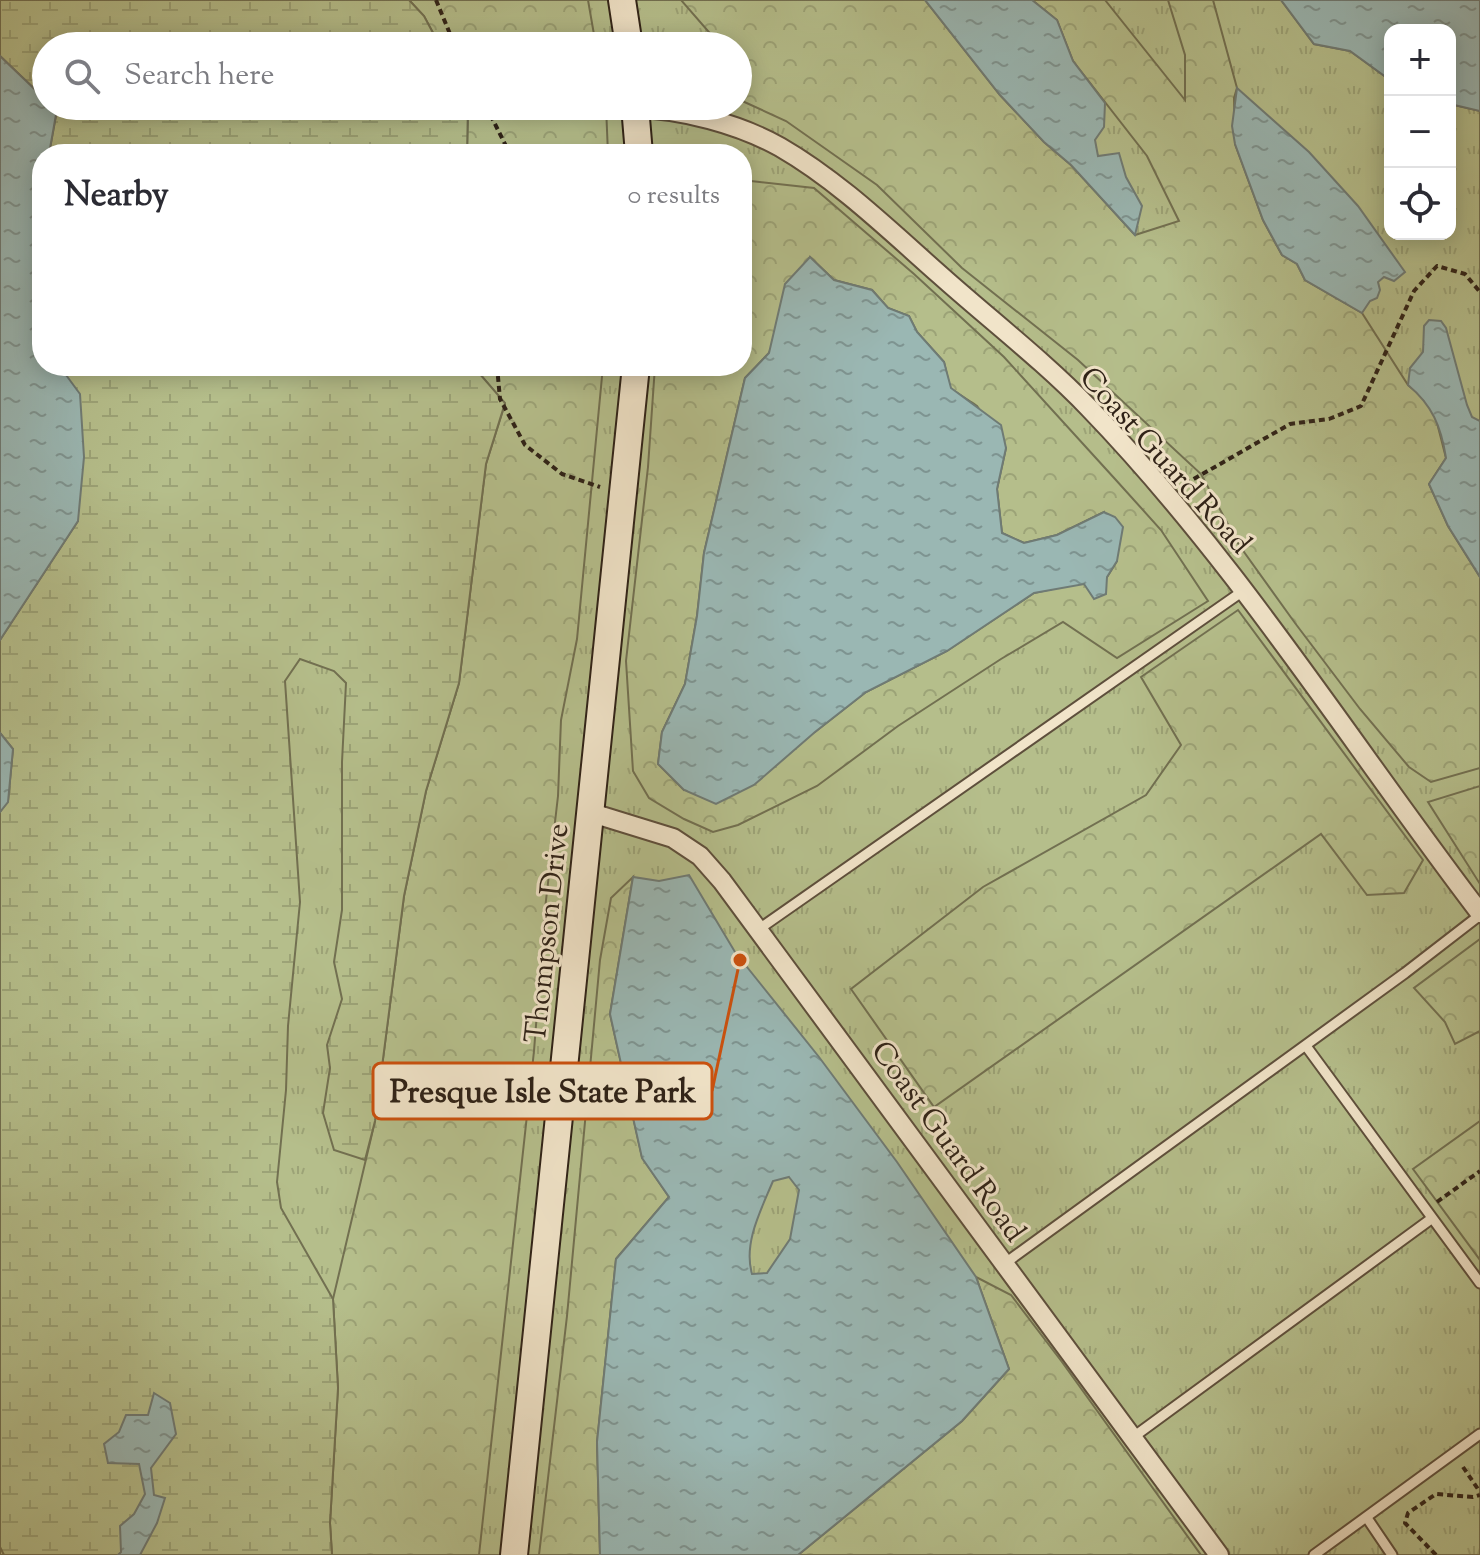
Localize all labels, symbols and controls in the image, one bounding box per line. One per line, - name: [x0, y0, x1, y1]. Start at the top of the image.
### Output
- map controls: [1384, 24, 1456, 240]
- button: +: [1384, 24, 1456, 96]
- search box: [32, 32, 752, 120]
- icon: search: [60, 54, 104, 98]
- text: Search here: [124, 55, 274, 98]
- button: −: [1384, 96, 1456, 168]
- button: locate: [1384, 168, 1456, 240]
- text: Nearby: [64, 172, 169, 221]
- text: 0 results: [628, 178, 720, 215]
- street label: Coast Guard Road: [1068, 358, 1260, 565]
- street label: Thompson Drive: [516, 821, 581, 1045]
- street label: Coast Guard Road: [859, 1033, 1035, 1252]
- callout: Presque Isle State Park: [373, 1063, 712, 1119]
- text: Presque Isle State Park: [390, 1071, 697, 1117]

